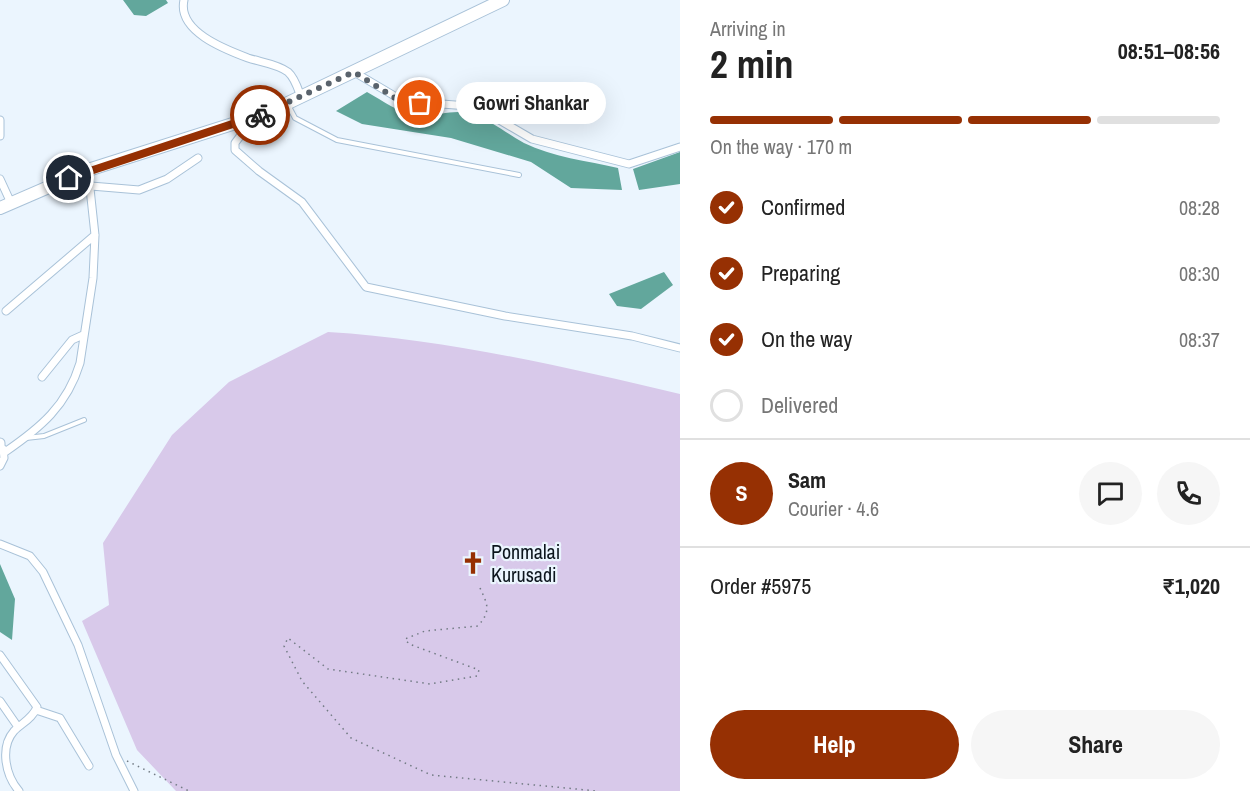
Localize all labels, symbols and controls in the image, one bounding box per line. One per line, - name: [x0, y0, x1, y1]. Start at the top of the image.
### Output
- text: Arriving in: [710, 15, 786, 42]
- text: 08:51–08:56: [1118, 36, 1220, 66]
- text: 2 min: [710, 38, 794, 90]
- pin: [394, 77, 445, 128]
- callout: Gowri Shankar: [456, 82, 606, 124]
- courier: [230, 85, 290, 145]
- icon: bag: [403, 86, 436, 119]
- text: Gowri Shankar: [473, 89, 589, 116]
- icon: bike: [244, 99, 277, 132]
- text: On the way · 170 m: [710, 133, 852, 160]
- pin: [43, 152, 94, 203]
- icon: home: [52, 161, 85, 194]
- icon: check: [710, 191, 743, 224]
- text: Confirmed: [761, 192, 845, 222]
- text: 08:28: [1179, 194, 1220, 221]
- icon: check: [710, 257, 743, 290]
- text: Preparing: [761, 258, 840, 288]
- text: 08:30: [1179, 260, 1220, 287]
- icon: check: [710, 323, 743, 356]
- text: On the way: [761, 324, 852, 354]
- text: 08:37: [1179, 326, 1220, 353]
- text: Delivered: [761, 390, 838, 420]
- button: chat: [1079, 462, 1142, 525]
- button: phone: [1157, 462, 1220, 525]
- text: Sam: [788, 465, 826, 495]
- text: S: [735, 478, 748, 508]
- text: Courier · 4.6: [788, 495, 879, 522]
- place label: Ponmalai Kurusadi: [491, 538, 560, 588]
- church icon: Ponmalai Kurusadi: [460, 550, 486, 576]
- text: Order #5975: [710, 571, 811, 601]
- text: ₹1,020: [1162, 571, 1220, 601]
- button: Help: [710, 710, 959, 779]
- button: Share: [971, 710, 1220, 779]

